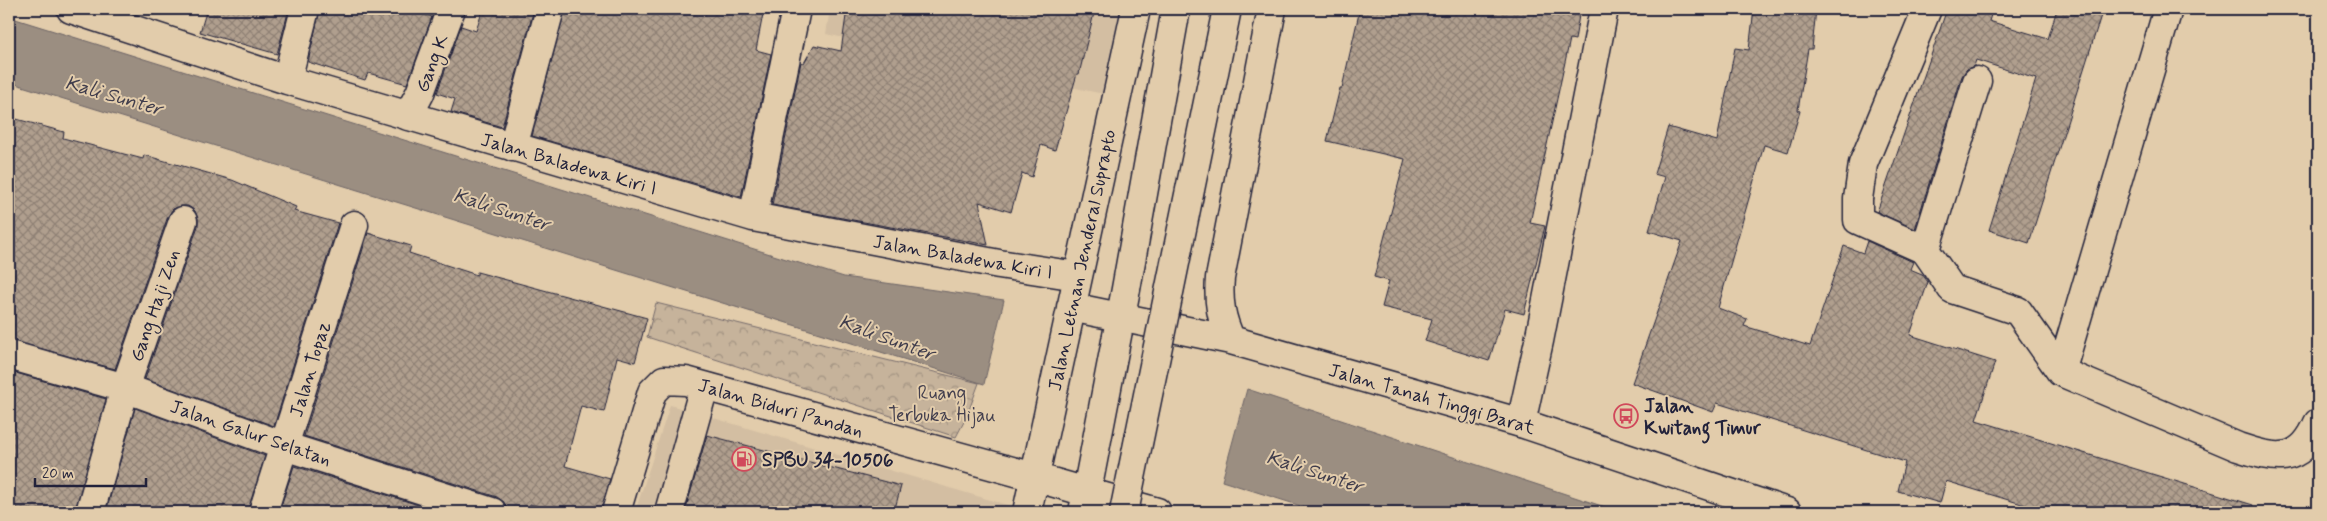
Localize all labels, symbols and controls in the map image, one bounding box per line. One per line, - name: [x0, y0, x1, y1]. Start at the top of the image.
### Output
- street label: Gang K: [410, 30, 457, 97]
- water label: Kali Sunter: [62, 70, 168, 124]
- street label: Jalan Baladewa Kiri I: [478, 127, 659, 202]
- street label: Jalan Letnan Jenderal Suprapto: [1043, 127, 1122, 393]
- water label: Kali Sunter: [450, 182, 556, 239]
- street label: Jalan Baladewa Kiri I: [871, 229, 1054, 286]
- street label: Gang Haji Zen: [125, 246, 188, 366]
- water label: Kali Sunter: [835, 309, 940, 369]
- street label: Jalan Topaz: [284, 318, 337, 420]
- street label: Jalan Tanah Tinggi Barat: [1325, 358, 1538, 443]
- street label: Jalan Biduri Pandan: [695, 373, 866, 444]
- park label: Ruang Terbuka Hijau: [888, 381, 996, 429]
- street label: Jalan Galur Selatan: [167, 394, 334, 473]
- place label: Jalan Kwitang Timur: [1644, 394, 1762, 444]
- bus stop icon: Jalan Kwitang Timur: [1613, 403, 1639, 429]
- water label: Kali Sunter: [1263, 444, 1369, 501]
- fuel station icon: SPBU 34-10506: [731, 446, 757, 472]
- place label: SPBU 34-10506: [762, 448, 894, 473]
- scale bar: [35, 456, 146, 488]
- text: 20 m: [42, 464, 74, 484]

